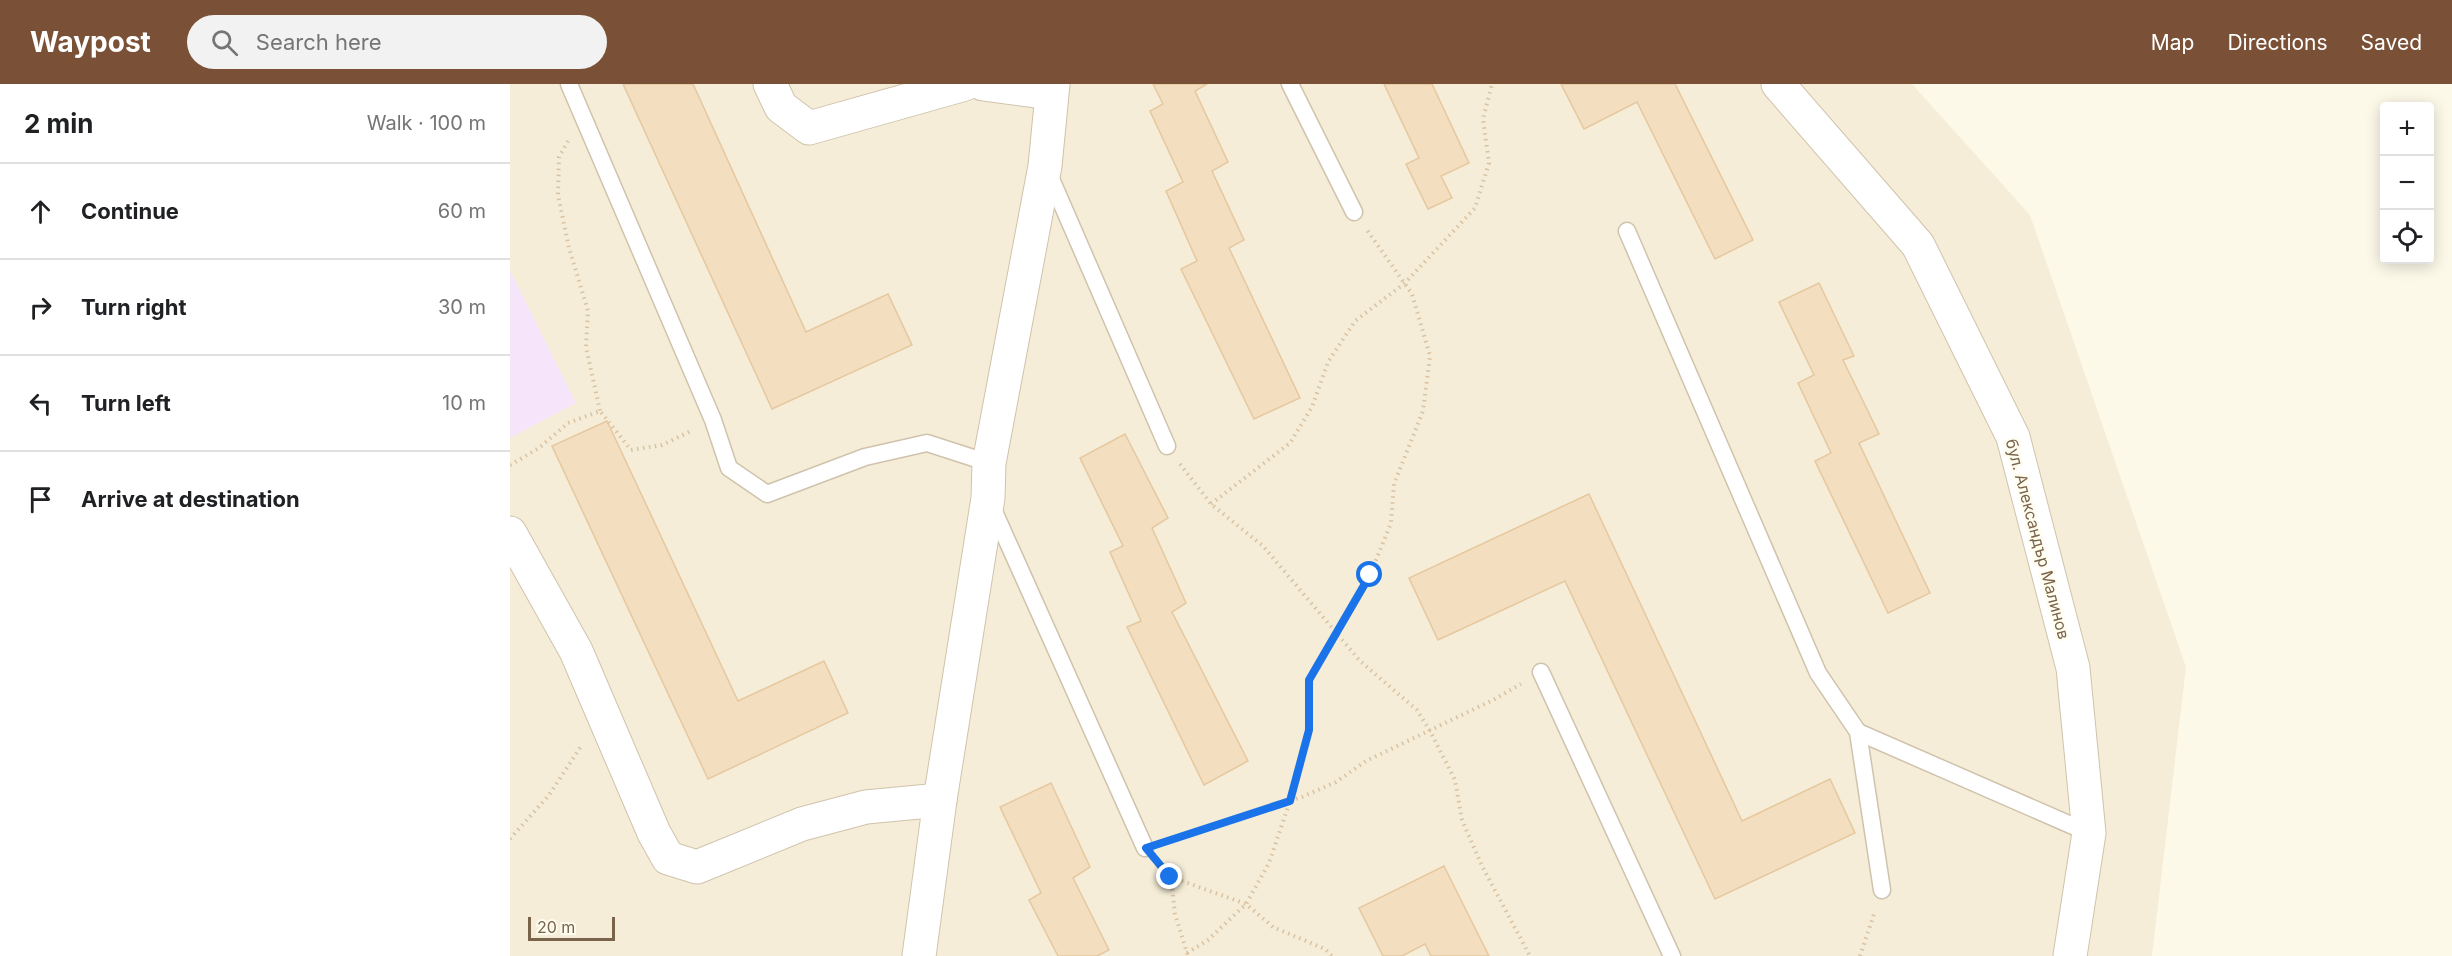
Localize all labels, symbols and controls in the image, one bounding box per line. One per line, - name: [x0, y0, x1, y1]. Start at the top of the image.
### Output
- search box: [187, 15, 607, 69]
- text: Waypost: [30, 25, 151, 59]
- icon: search: [208, 26, 241, 59]
- text: Search here: [256, 29, 382, 55]
- text: Map: [2151, 30, 2194, 55]
- text: Directions: [2227, 30, 2328, 55]
- text: Saved: [2361, 30, 2422, 55]
- map controls: [2380, 102, 2434, 264]
- button: +: [2380, 102, 2434, 156]
- text: 2 min: [24, 108, 94, 139]
- text: Walk · 100 m: [367, 111, 486, 135]
- button: −: [2380, 156, 2434, 210]
- icon: ahead: [24, 195, 57, 228]
- text: Continue: [81, 198, 179, 224]
- text: 60 m: [438, 199, 486, 223]
- button: locate: [2380, 210, 2434, 264]
- icon: right: [24, 291, 57, 324]
- text: Turn right: [81, 294, 187, 320]
- text: 30 m: [438, 295, 486, 319]
- icon: left: [24, 387, 57, 420]
- text: Turn left: [81, 390, 171, 416]
- text: 10 m: [442, 391, 486, 415]
- street label: бул. Александър Малинов: [2002, 437, 2074, 641]
- icon: arrive: [24, 483, 57, 516]
- text: Arrive at destination: [81, 486, 300, 512]
- route start: [1356, 561, 1382, 587]
- route end: [1156, 863, 1182, 889]
- scale bar: [528, 914, 615, 942]
- text: 20 m: [537, 917, 575, 937]

